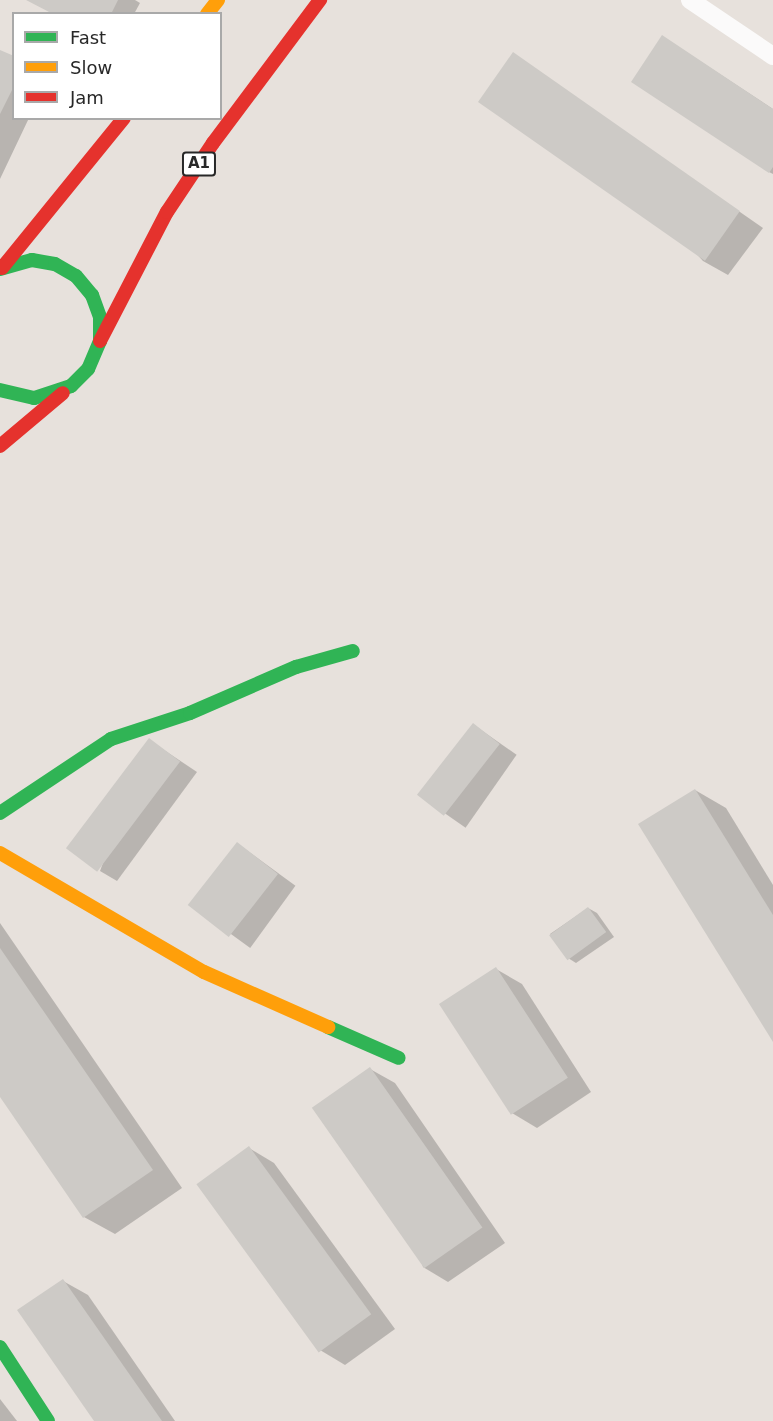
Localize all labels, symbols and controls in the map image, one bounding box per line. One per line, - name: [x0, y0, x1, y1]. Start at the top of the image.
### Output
- legend: [12, 12, 222, 120]
- text: Fast: [70, 27, 106, 48]
- text: Slow: [70, 57, 112, 78]
- text: Jam: [70, 87, 104, 108]
- road number: A1: [181, 152, 217, 176]

